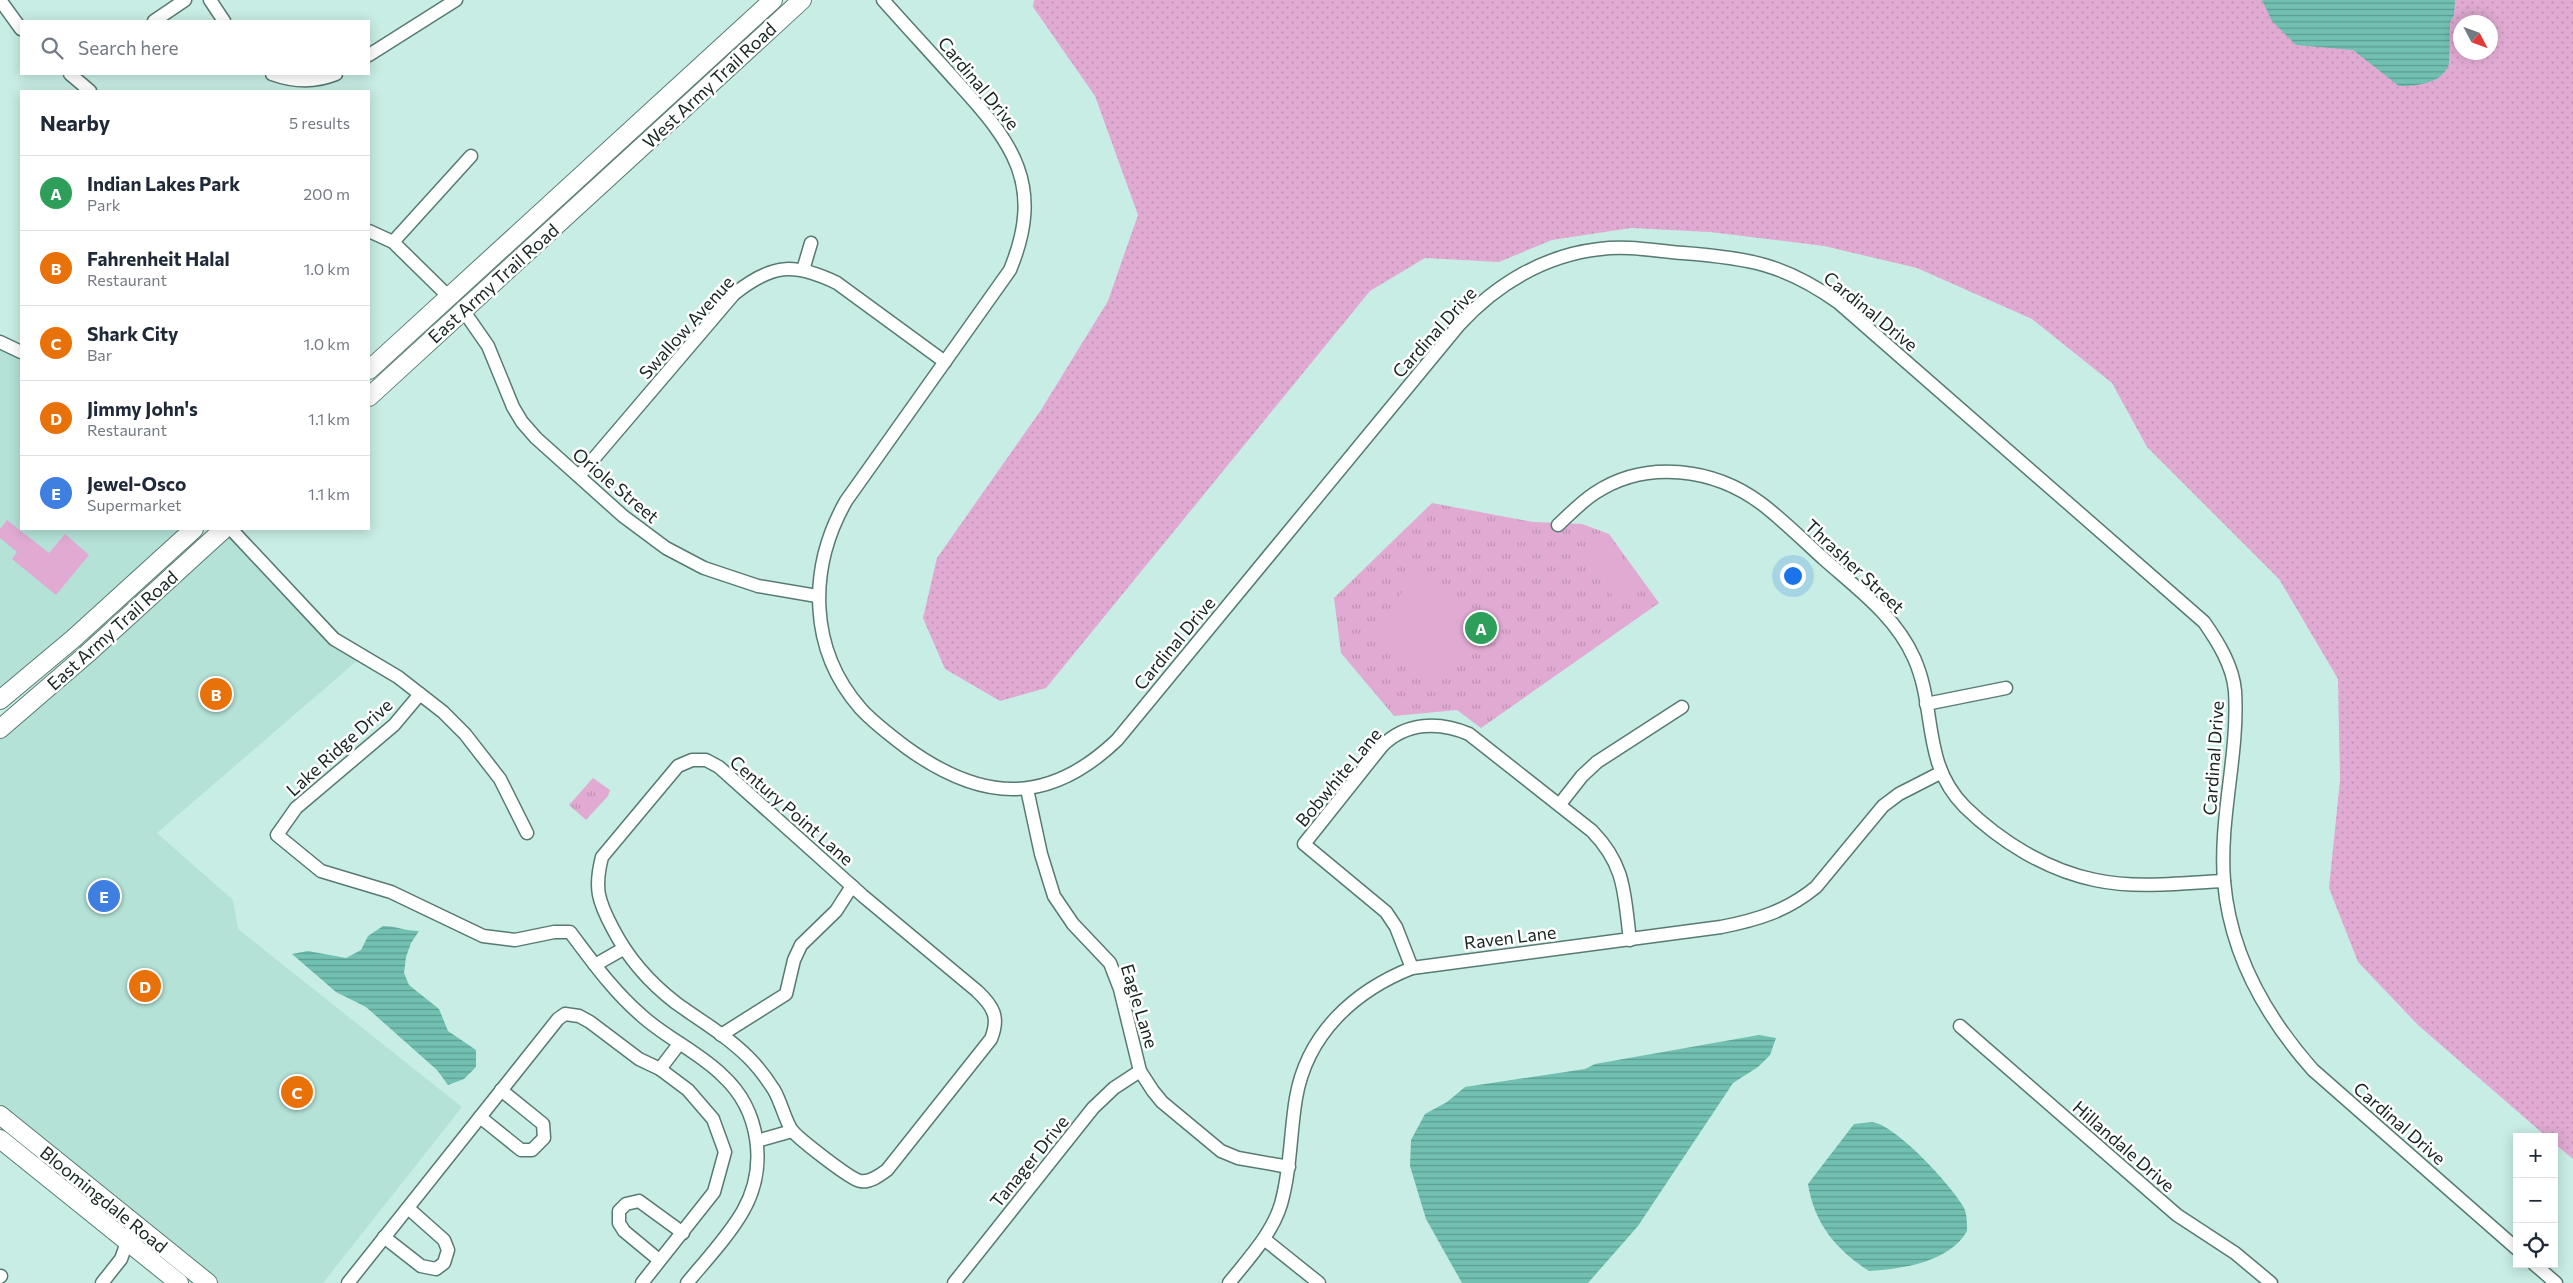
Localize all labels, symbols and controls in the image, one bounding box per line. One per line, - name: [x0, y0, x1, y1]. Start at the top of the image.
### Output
- north arrow: [2453, 15, 2498, 60]
- street label: West Army Trail Road: [638, 17, 780, 153]
- search box: [20, 20, 370, 75]
- street label: Cardinal Drive: [934, 32, 1024, 134]
- icon: search: [38, 34, 66, 62]
- text: Search here: [78, 36, 178, 59]
- text: Nearby: [40, 110, 110, 135]
- text: 5 results: [289, 113, 350, 132]
- text: Indian Lakes Park: [87, 172, 240, 195]
- text: A: [50, 184, 62, 203]
- text: 200 m: [303, 184, 350, 203]
- text: Park: [87, 195, 120, 214]
- street label: East Army Trail Road: [423, 219, 563, 347]
- text: Fahrenheit Halal: [87, 247, 230, 270]
- text: B: [51, 259, 61, 278]
- text: 1.0 km: [304, 259, 350, 278]
- street label: Cardinal Drive: [1819, 266, 1923, 356]
- text: Restaurant: [87, 270, 167, 289]
- street label: Swallow Avenue: [634, 271, 738, 383]
- street label: Cardinal Drive: [1387, 282, 1481, 382]
- text: Shark City: [87, 322, 179, 345]
- text: C: [51, 334, 61, 353]
- text: 1.0 km: [304, 334, 350, 353]
- text: Bar: [87, 345, 112, 364]
- text: Jimmy John's: [87, 397, 198, 420]
- text: D: [50, 409, 62, 428]
- text: 1.1 km: [308, 409, 350, 428]
- text: Restaurant: [87, 420, 167, 439]
- street label: Oriole Street: [568, 443, 664, 527]
- text: Jewel-Osco: [87, 472, 186, 495]
- text: E: [51, 484, 61, 503]
- text: 1.1 km: [308, 484, 350, 503]
- text: Supermarket: [87, 495, 182, 514]
- street label: Thrasher Street: [1801, 514, 1909, 618]
- your location: [1780, 563, 1806, 589]
- street label: East Army Trail Road: [42, 566, 182, 694]
- street label: Cardinal Drive: [1129, 592, 1219, 694]
- pin: A: [1465, 609, 1497, 647]
- pin: B: [200, 675, 232, 713]
- street label: Lake Ridge Drive: [281, 694, 397, 800]
- street label: Cardinal Drive: [2198, 700, 2228, 816]
- street label: Bobwhite Lane: [1290, 723, 1386, 831]
- street label: Century Point Lane: [726, 750, 858, 870]
- pin: E: [88, 877, 120, 915]
- street label: Raven Lane: [1463, 920, 1557, 954]
- street label: Eagle Lane: [1117, 961, 1163, 1051]
- pin: D: [129, 967, 161, 1005]
- pin: C: [281, 1073, 313, 1111]
- street label: Cardinal Drive: [2349, 1077, 2451, 1169]
- street label: Hillandale Drive: [2069, 1096, 2179, 1196]
- street label: Tanager Drive: [985, 1110, 1073, 1212]
- map controls: [2513, 1133, 2558, 1268]
- button: +: [2513, 1133, 2558, 1178]
- street label: Bloomingdale Road: [36, 1141, 172, 1257]
- button: −: [2513, 1178, 2558, 1223]
- button: locate: [2513, 1223, 2558, 1268]

